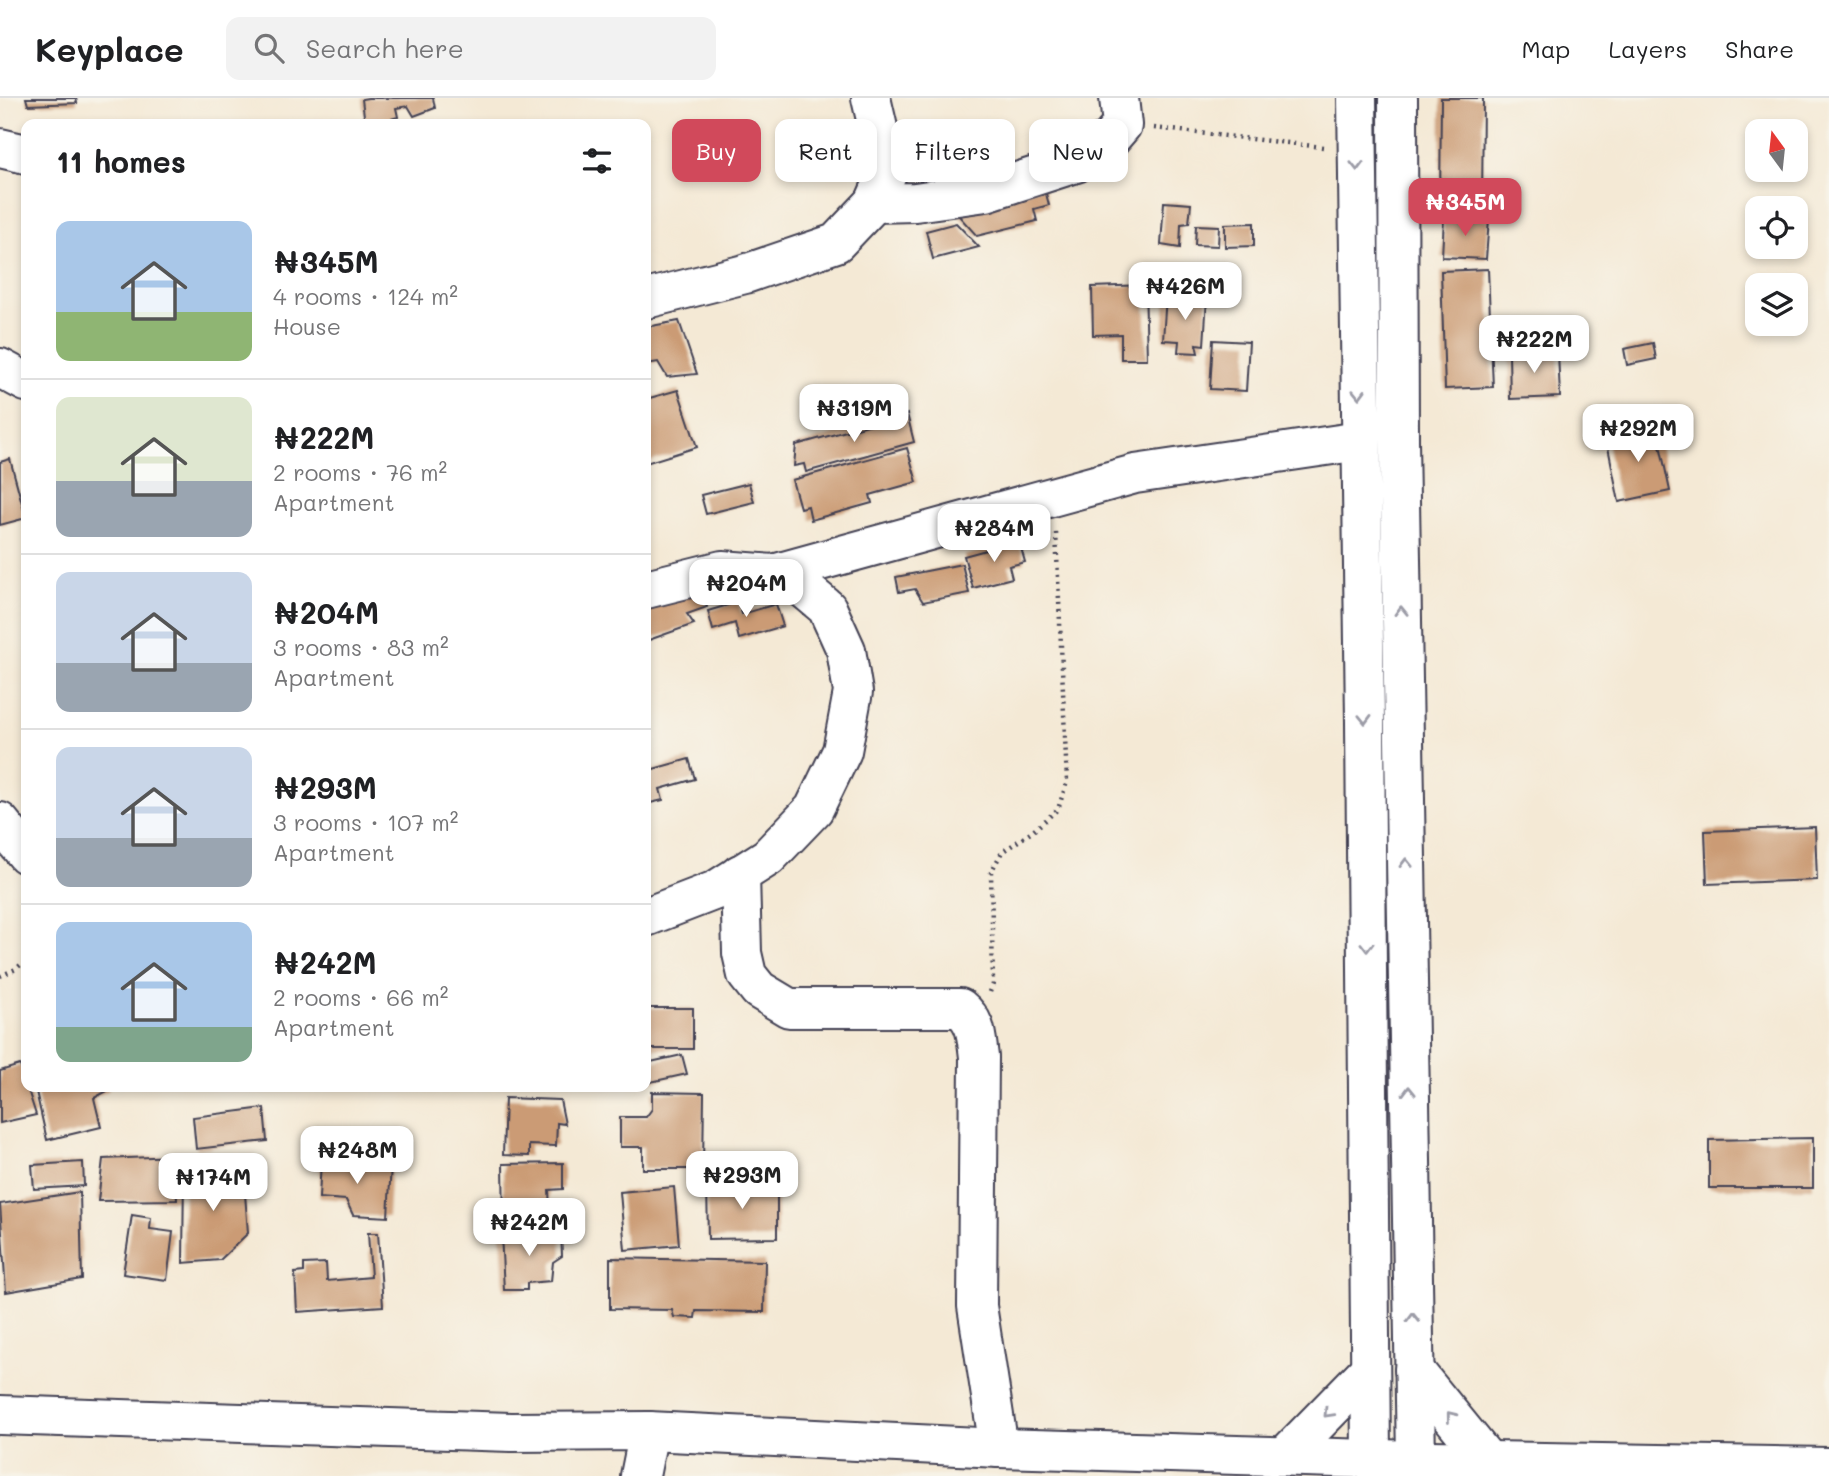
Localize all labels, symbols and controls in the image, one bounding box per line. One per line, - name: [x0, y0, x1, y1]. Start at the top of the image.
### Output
- search box: [226, 17, 716, 80]
- text: Keyplace: [35, 27, 184, 70]
- icon: search: [250, 29, 288, 67]
- text: Search here: [306, 31, 464, 65]
- text: Map: [1522, 33, 1570, 64]
- text: Layers: [1608, 33, 1687, 64]
- text: Share: [1725, 33, 1794, 64]
- chip: Buy: [672, 119, 761, 182]
- chip: Rent: [775, 119, 877, 182]
- chip: Filters: [891, 119, 1015, 182]
- chip: New: [1029, 119, 1128, 182]
- north arrow: [1745, 119, 1808, 182]
- map controls: [1745, 119, 1808, 336]
- text: 11 homes: [56, 141, 186, 181]
- icon: filters: [578, 142, 616, 180]
- one-way arrow: [1349, 161, 1365, 172]
- pin: ₦345M: [1416, 178, 1514, 238]
- text: ₦345M: [1424, 186, 1506, 216]
- button: locate: [1745, 196, 1808, 259]
- text: ₦345M: [273, 241, 379, 281]
- icon: home: [112, 249, 196, 333]
- pin: ₦426M: [1136, 262, 1234, 322]
- text: ₦426M: [1145, 270, 1225, 300]
- button: layers: [1745, 273, 1808, 336]
- text: 4 rooms · 124 m²: [273, 281, 458, 311]
- text: House: [273, 311, 341, 341]
- pin: ₦222M: [1485, 316, 1583, 375]
- text: ₦222M: [1495, 323, 1573, 353]
- pin: ₦319M: [805, 384, 903, 444]
- one-way arrow: [1351, 389, 1367, 399]
- text: ₦319M: [815, 392, 893, 422]
- pin: ₦292M: [1589, 404, 1687, 464]
- text: ₦292M: [1599, 412, 1677, 442]
- text: ₦222M: [273, 417, 375, 457]
- icon: home: [112, 425, 196, 509]
- text: 2 rooms · 76 m²: [273, 457, 447, 487]
- text: Apartment: [273, 487, 395, 517]
- pin: ₦284M: [945, 504, 1043, 564]
- text: ₦284M: [953, 512, 1035, 542]
- pin: ₦204M: [697, 560, 795, 619]
- text: ₦204M: [705, 567, 787, 597]
- text: ₦204M: [273, 592, 379, 632]
- icon: home: [112, 600, 196, 684]
- one-way arrow: [1394, 606, 1409, 617]
- text: 3 rooms · 83 m²: [273, 632, 449, 662]
- text: Apartment: [273, 662, 395, 692]
- one-way arrow: [1357, 714, 1373, 725]
- text: ₦293M: [273, 767, 377, 807]
- icon: home: [112, 775, 196, 859]
- text: 3 rooms · 107 m²: [273, 807, 459, 837]
- text: Apartment: [273, 837, 395, 867]
- one-way arrow: [1398, 858, 1413, 869]
- text: ₦242M: [273, 942, 377, 982]
- one-way arrow: [1359, 942, 1375, 952]
- icon: home: [112, 950, 196, 1034]
- text: 2 rooms · 66 m²: [273, 982, 448, 1012]
- text: Apartment: [273, 1012, 395, 1042]
- one-way arrow: [1402, 1085, 1417, 1096]
- pin: ₦248M: [308, 1126, 406, 1186]
- text: ₦248M: [316, 1134, 398, 1164]
- pin: ₦293M: [693, 1152, 791, 1211]
- pin: ₦174M: [164, 1154, 262, 1213]
- text: ₦293M: [702, 1159, 782, 1189]
- text: ₦174M: [175, 1161, 251, 1191]
- pin: ₦242M: [480, 1198, 578, 1258]
- text: ₦242M: [489, 1206, 569, 1236]
- one-way arrow: [1405, 1312, 1421, 1323]
- one-way arrow: [1323, 1404, 1336, 1417]
- one-way arrow: [1447, 1411, 1459, 1424]

